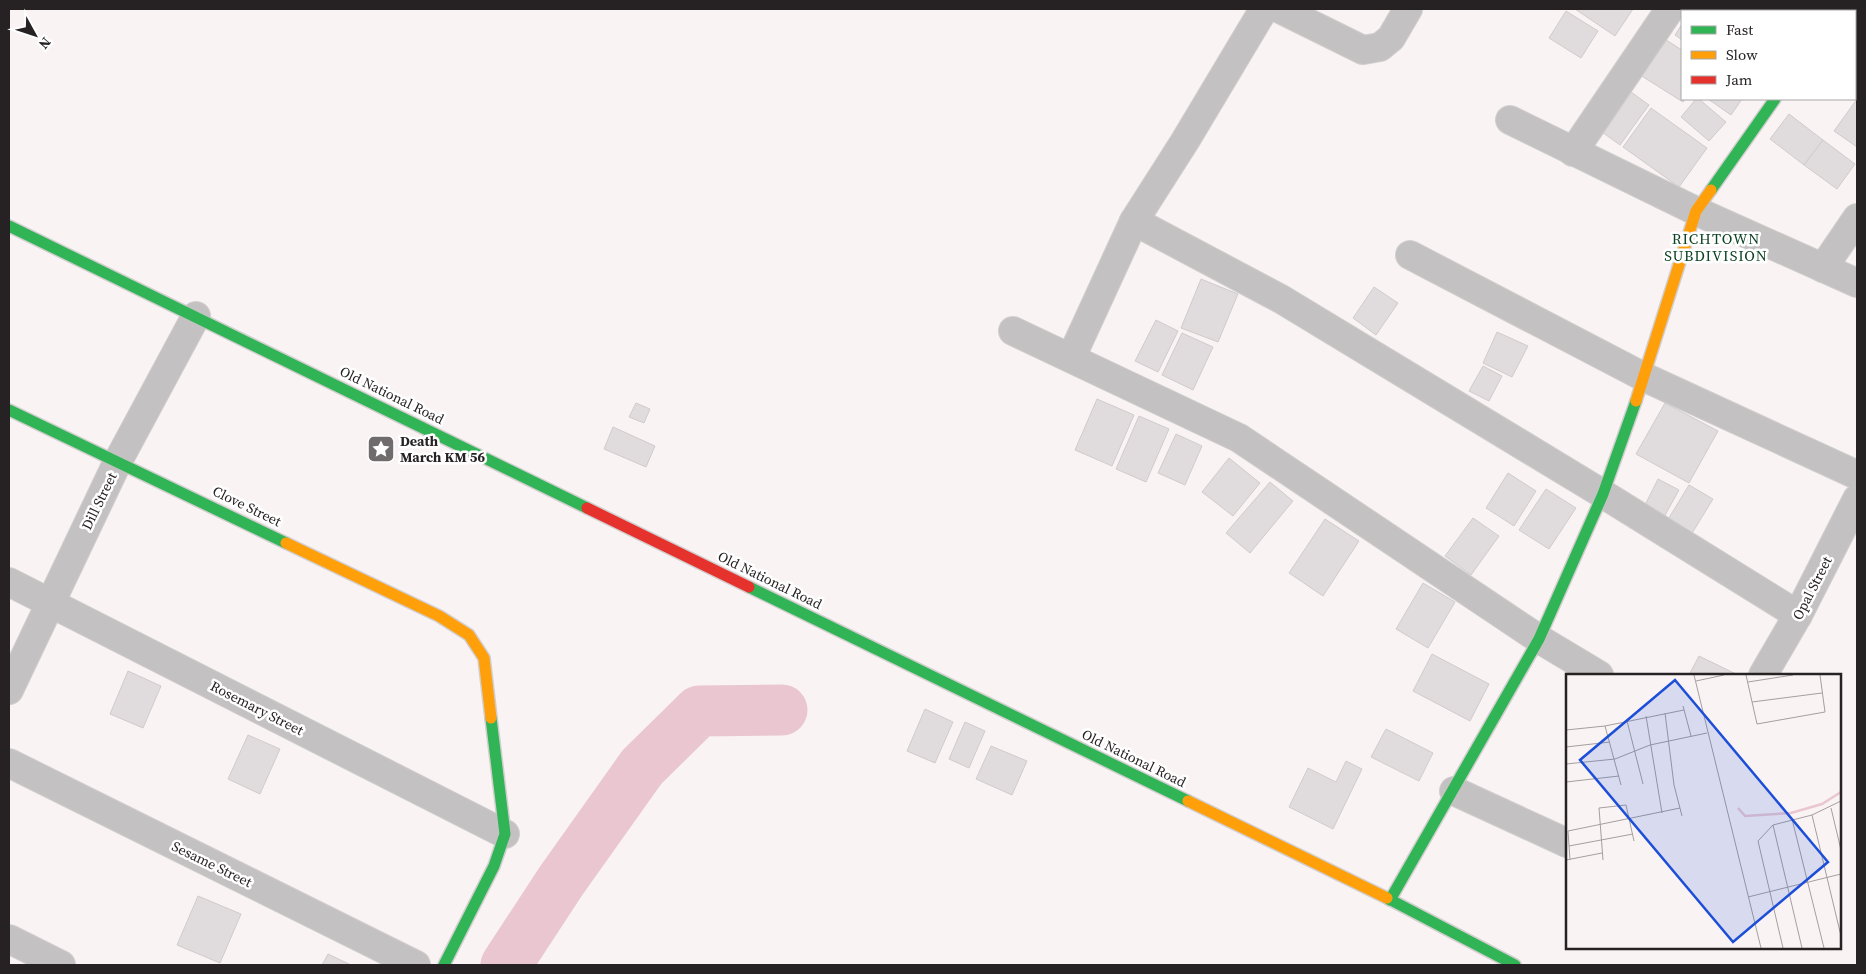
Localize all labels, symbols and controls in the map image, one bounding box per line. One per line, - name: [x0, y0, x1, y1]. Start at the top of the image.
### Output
- north arrow: [10, 10, 60, 60]
- legend: [1681, 10, 1856, 100]
- text: Fast: [1726, 19, 1753, 40]
- text: N: [34, 33, 56, 54]
- text: Slow: [1726, 44, 1758, 65]
- text: Jam: [1725, 69, 1753, 90]
- district label: RICHTOWN SUBDIVISION: [1664, 228, 1768, 266]
- street label: Old National Road: [337, 361, 448, 429]
- place label: Death March KM 56: [400, 431, 485, 467]
- place icon: Death March KM 56: [366, 434, 396, 464]
- street label: Dill Street: [76, 468, 122, 533]
- street label: Clove Street: [209, 481, 285, 531]
- street label: Old National Road: [715, 546, 826, 614]
- street label: Opal Street: [1787, 552, 1837, 623]
- inset map: [1566, 674, 1841, 949]
- street label: Rosemary Street: [207, 676, 307, 740]
- street label: Old National Road: [1079, 724, 1190, 792]
- street label: Sesame Street: [169, 836, 256, 892]

